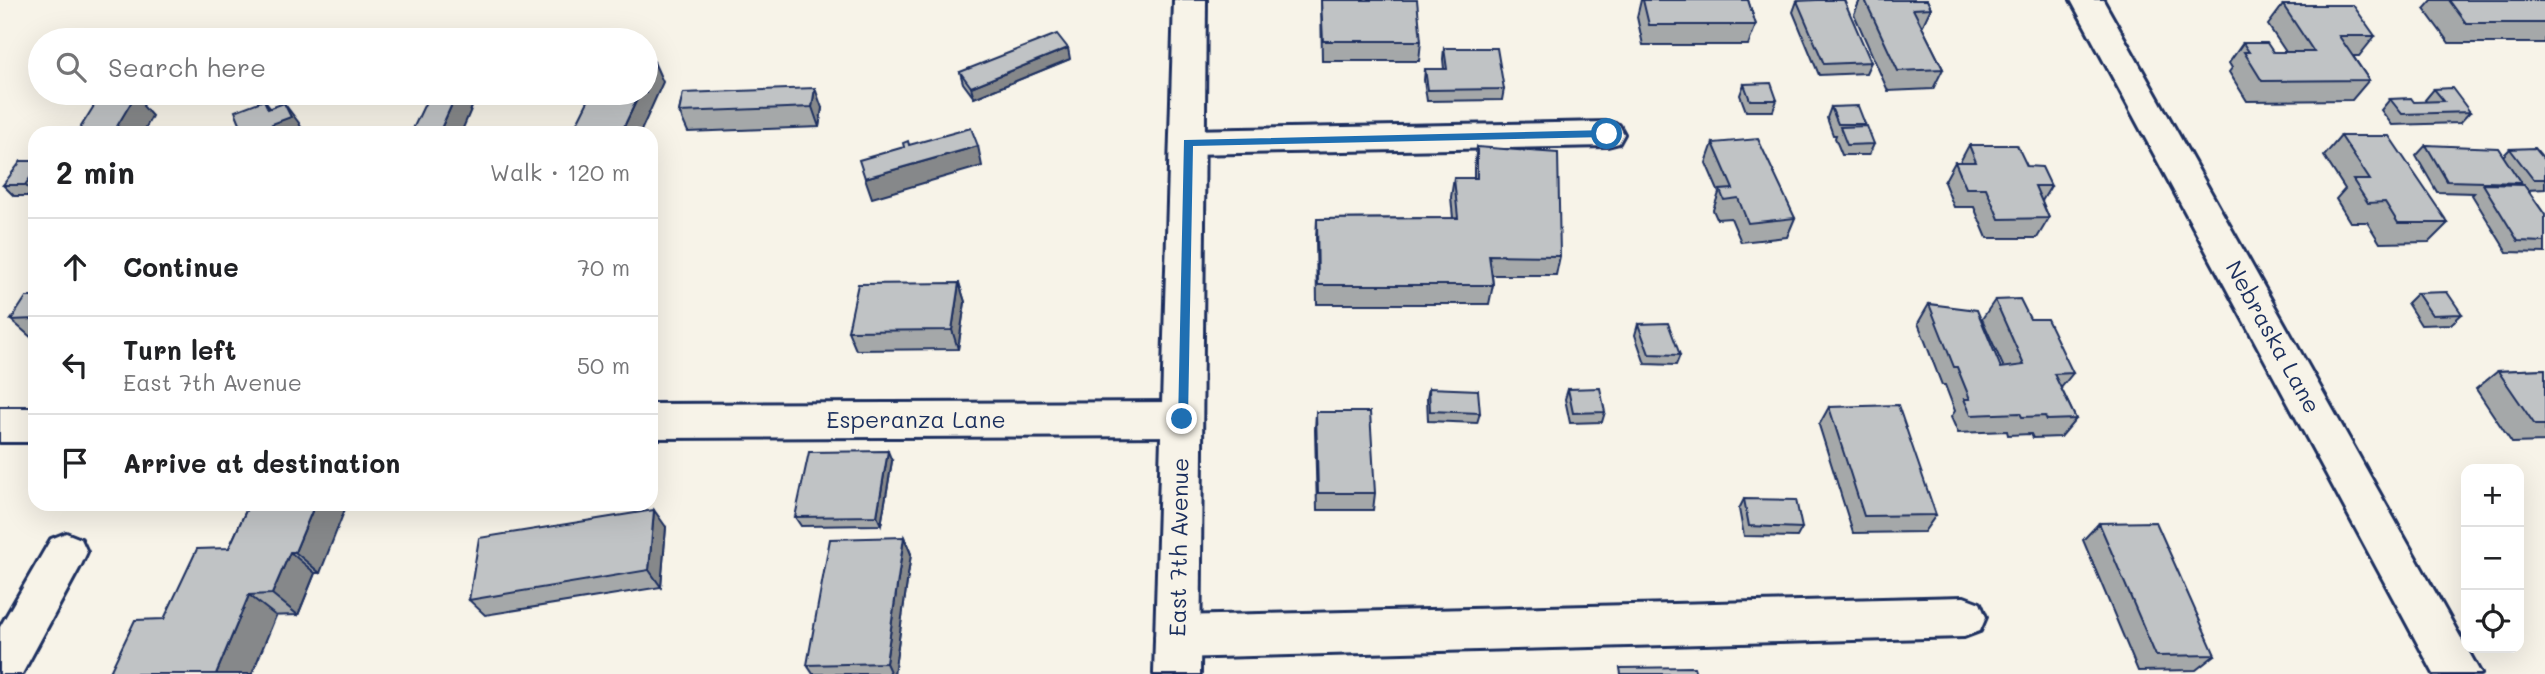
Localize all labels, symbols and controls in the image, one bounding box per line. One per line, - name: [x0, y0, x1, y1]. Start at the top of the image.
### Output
- search box: [28, 28, 658, 105]
- icon: search: [52, 48, 90, 86]
- text: Search here: [108, 50, 266, 84]
- route start: [1591, 118, 1622, 149]
- text: 2 min: [56, 152, 135, 192]
- text: Walk · 120 m: [490, 157, 630, 187]
- icon: ahead: [56, 248, 94, 286]
- text: Continue: [123, 250, 239, 284]
- text: 70 m: [577, 252, 630, 282]
- street label: Nebraska Lane: [2219, 255, 2328, 418]
- text: Turn left: [123, 333, 236, 367]
- icon: left: [56, 346, 94, 384]
- text: 50 m: [577, 350, 630, 380]
- text: East 7th Avenue: [123, 367, 302, 397]
- route end: [1166, 403, 1197, 434]
- street label: Esperanza Lane: [826, 404, 1006, 434]
- icon: arrive: [56, 444, 94, 482]
- text: Arrive at destination: [123, 446, 400, 480]
- street label: East 7th Avenue: [1161, 457, 1195, 637]
- map controls: [2461, 464, 2524, 653]
- button: +: [2461, 464, 2524, 527]
- button: −: [2461, 527, 2524, 590]
- button: locate: [2461, 590, 2524, 653]

